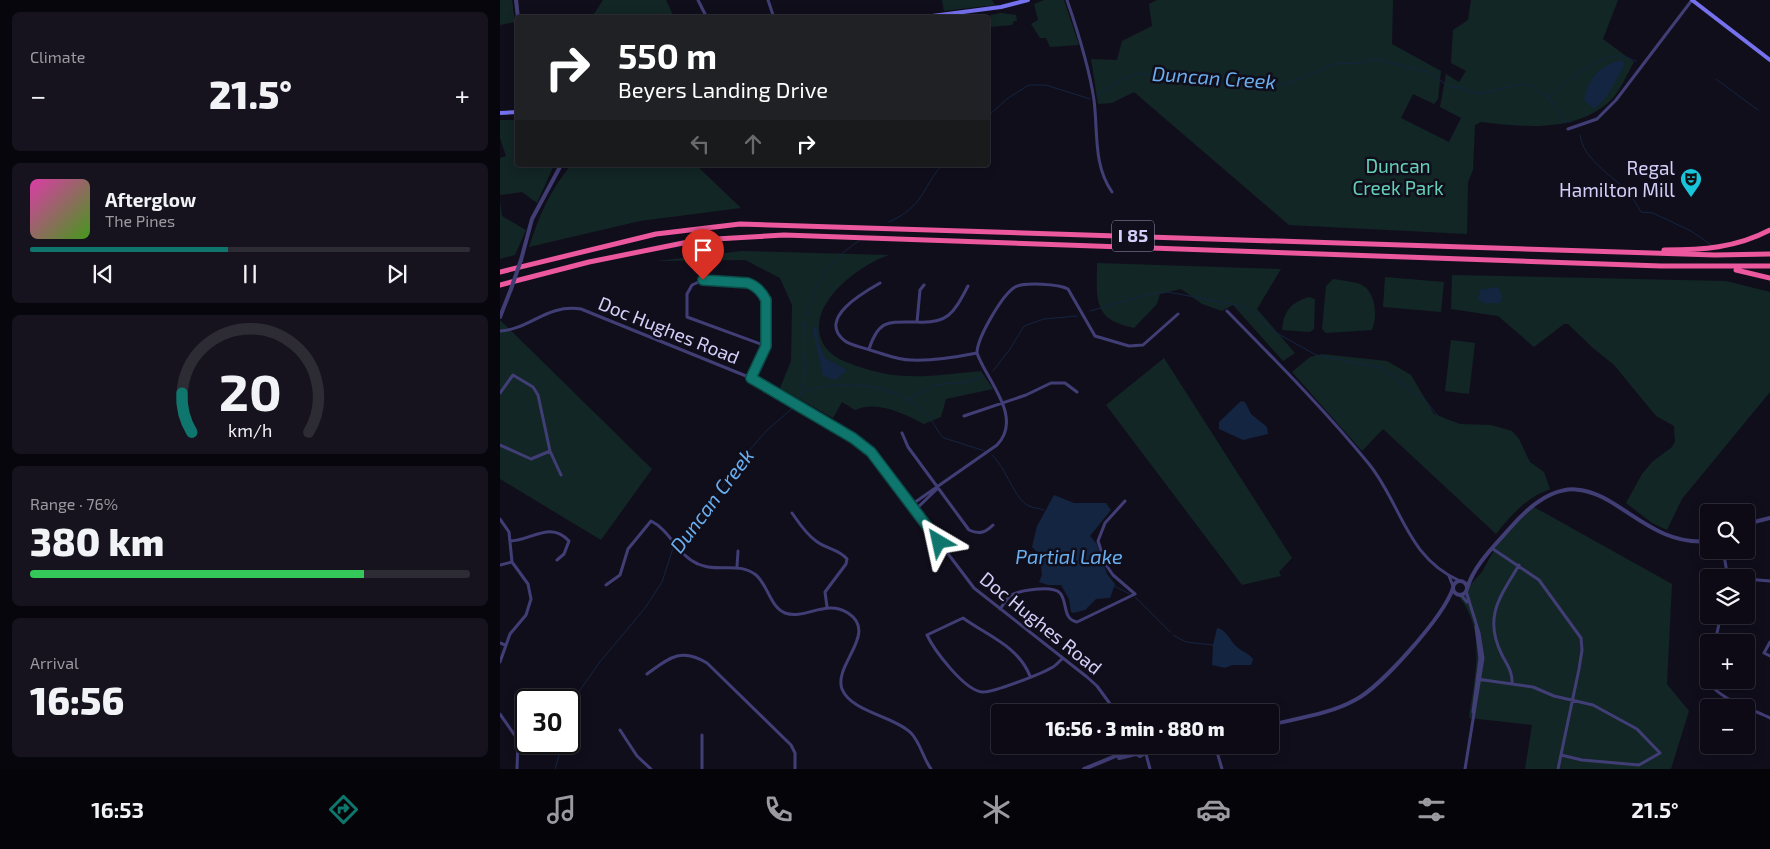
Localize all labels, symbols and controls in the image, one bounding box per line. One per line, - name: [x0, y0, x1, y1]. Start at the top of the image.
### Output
- text: 550 m: [618, 34, 717, 76]
- icon: right: [535, 35, 600, 100]
- text: Climate: [30, 47, 85, 66]
- water label: Duncan Creek: [1151, 61, 1277, 93]
- text: 21.5°: [209, 71, 292, 117]
- text: Beyers Landing Drive: [618, 76, 828, 102]
- text: −: [30, 78, 46, 112]
- text: +: [455, 78, 470, 112]
- icon: left: [686, 130, 714, 158]
- icon: ahead: [739, 130, 767, 158]
- icon: right: [792, 130, 820, 158]
- park label: Duncan Creek Park: [1352, 154, 1444, 199]
- place label: Regal Hamilton Mill: [1559, 156, 1675, 201]
- theatre icon: Regal Hamilton Mill: [1679, 167, 1703, 198]
- text: Afterglow: [105, 188, 196, 211]
- text: The Pines: [105, 211, 175, 230]
- road number: I 85: [1112, 220, 1154, 252]
- pin: [682, 229, 724, 280]
- icon: arrive: [689, 236, 717, 264]
- icon: previous: [89, 260, 117, 288]
- icon: pause: [236, 260, 264, 288]
- icon: next: [383, 260, 411, 288]
- street label: Doc Hughes Road: [595, 291, 743, 368]
- text: 20: [218, 359, 282, 421]
- text: km/h: [228, 419, 272, 441]
- water label: Duncan Creek: [664, 444, 758, 557]
- text: Range · 76%: [30, 494, 118, 513]
- map controls: [1700, 504, 1755, 754]
- button: search: [1700, 504, 1755, 559]
- position arrow: [912, 515, 964, 567]
- text: 380 km: [30, 518, 164, 564]
- water label: Partial Lake: [1015, 544, 1123, 568]
- street label: Doc Hughes Road: [976, 566, 1107, 679]
- button: layers: [1700, 569, 1755, 624]
- button: +: [1700, 634, 1755, 689]
- text: Arrival: [30, 653, 79, 672]
- text: 16:56: [30, 677, 124, 723]
- speed limit sign: 30: [515, 689, 580, 754]
- button: −: [1700, 699, 1755, 754]
- text: 16:56 · 3 min · 880 m: [1045, 717, 1225, 740]
- icon: directions: [326, 792, 361, 827]
- icon: music: [544, 792, 579, 827]
- icon: phone: [761, 792, 796, 827]
- icon: climate: [979, 792, 1014, 827]
- icon: car: [1196, 792, 1231, 827]
- icon: filters: [1414, 792, 1449, 827]
- text: 16:53: [91, 796, 144, 822]
- text: 21.5°: [1631, 796, 1679, 822]

